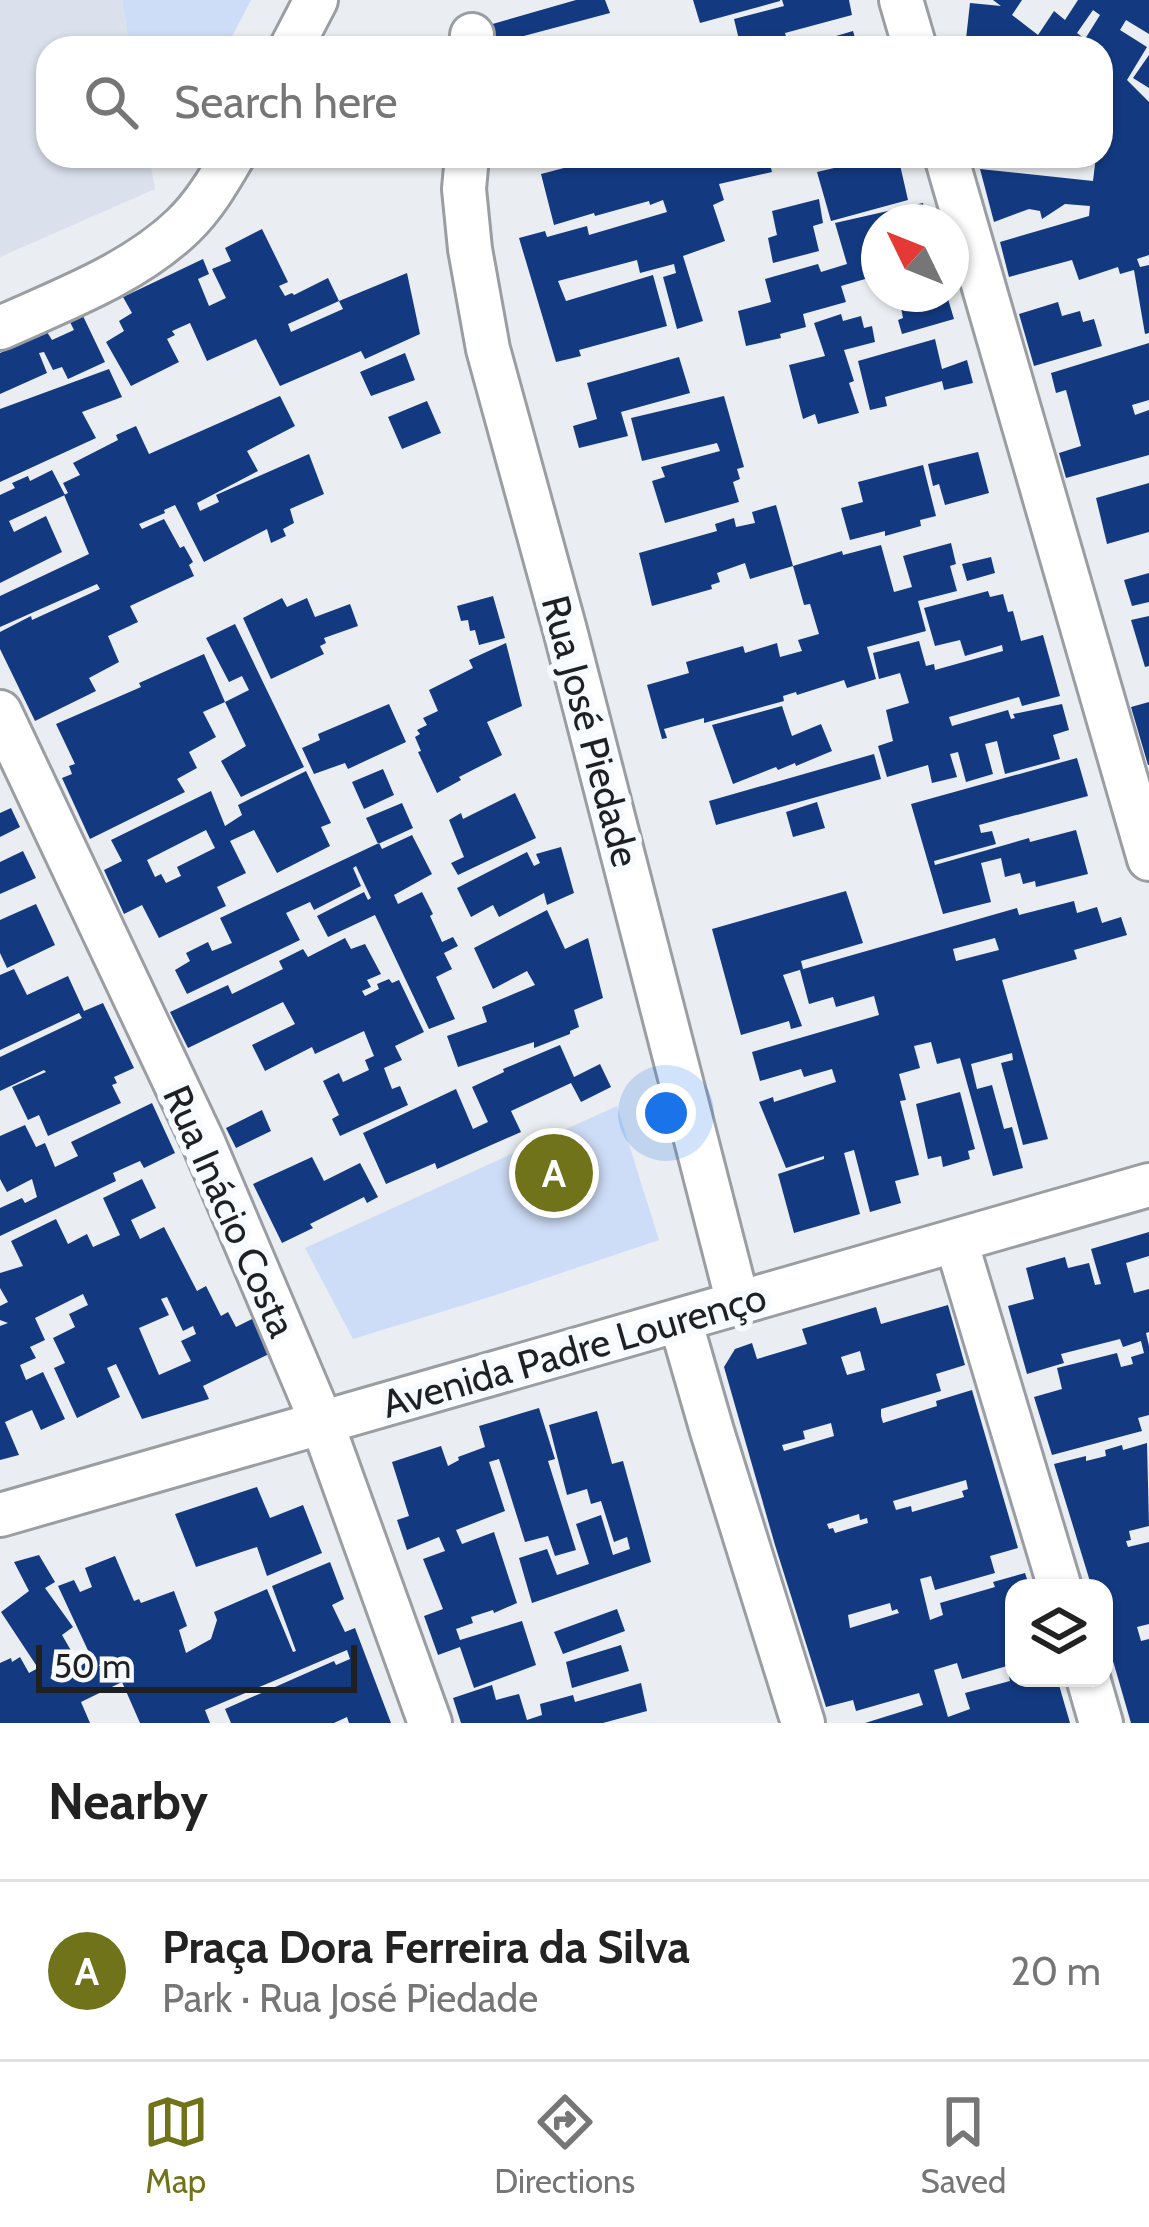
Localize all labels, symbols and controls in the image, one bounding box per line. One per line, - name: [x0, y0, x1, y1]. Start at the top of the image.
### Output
- search box: [36, 36, 1113, 168]
- icon: search: [78, 69, 144, 135]
- text: Search here: [174, 75, 398, 129]
- north arrow: [861, 204, 969, 312]
- street label: Rua José Piedade: [532, 590, 650, 872]
- street label: Rua Inácio Costa: [153, 1078, 307, 1344]
- your location: [636, 1083, 696, 1143]
- pin: A: [515, 1128, 593, 1218]
- street label: Avenida Padre Lourenço: [377, 1272, 771, 1428]
- map controls: [1005, 1579, 1113, 1687]
- button: layers: [1005, 1579, 1113, 1687]
- scale bar: [36, 1639, 357, 1692]
- text: 50 m: [54, 1646, 131, 1686]
- text: Nearby: [48, 1770, 208, 1832]
- text: Praça Dora Ferreira da Silva: [162, 1920, 690, 1974]
- text: A: [75, 1947, 99, 1995]
- text: 20 m: [1010, 1947, 1101, 1995]
- text: Park · Rua José Piedade: [162, 1974, 538, 2022]
- tab: Map: [143, 2089, 209, 2201]
- tab: Directions: [494, 2089, 635, 2201]
- tab: Saved: [921, 2089, 1006, 2201]

